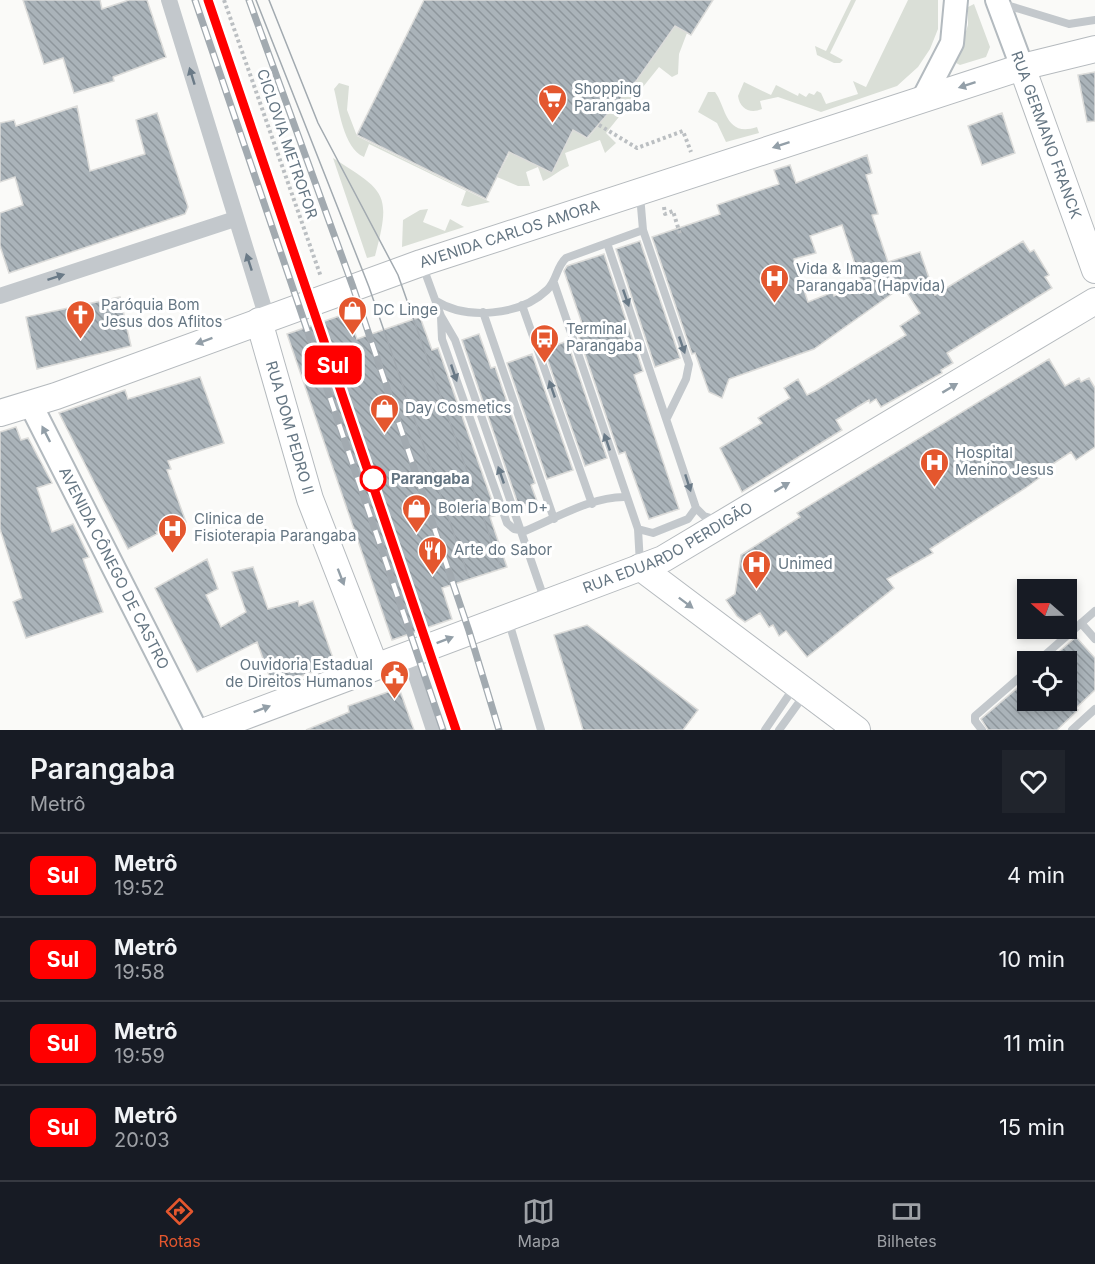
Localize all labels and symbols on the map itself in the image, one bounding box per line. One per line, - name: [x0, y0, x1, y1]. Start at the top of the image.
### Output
- street label: RUA GERMANO FRANCK: [1007, 48, 1086, 221]
- street label: CICLOVIA METROFOR: [253, 66, 322, 222]
- one-way arrow: [187, 67, 196, 85]
- place label: Shopping Parangaba: [574, 79, 650, 115]
- one-way arrow: [958, 81, 976, 90]
- supermarket icon: Shopping Parangaba: [537, 82, 569, 124]
- one-way arrow: [772, 141, 790, 150]
- street label: AVENIDA CARLOS AMORA: [417, 195, 602, 272]
- one-way arrow: [244, 253, 253, 271]
- place label: Vida & Imagem Parangaba (Hapvida): [796, 259, 946, 295]
- hospital icon: Vida & Imagem Parangaba (Hapvida): [759, 262, 791, 304]
- one-way arrow: [47, 272, 65, 282]
- one-way arrow: [621, 289, 631, 307]
- shop icon: DC Linge: [336, 294, 368, 336]
- place label: Paróquia Bom Jesus dos Aflitos: [101, 295, 222, 331]
- church icon: Paróquia Bom Jesus dos Aflitos: [64, 298, 96, 340]
- place label: DC Linge: [373, 300, 438, 319]
- place label: Terminal Parangaba: [566, 319, 642, 355]
- bus stop icon: Terminal Parangaba: [529, 322, 561, 364]
- one-way arrow: [678, 336, 688, 354]
- one-way arrow: [195, 337, 213, 347]
- line badge: Sul: [298, 346, 368, 385]
- street label: RUA DOM PEDRO II: [262, 359, 318, 497]
- one-way arrow: [449, 364, 459, 382]
- one-way arrow: [546, 380, 556, 398]
- one-way arrow: [942, 382, 958, 393]
- shop icon: Day Cosmetics: [368, 392, 400, 434]
- place label: Day Cosmetics: [405, 398, 512, 417]
- one-way arrow: [42, 426, 51, 443]
- one-way arrow: [602, 433, 612, 451]
- place label: Hospital Menino Jesus: [955, 443, 1054, 479]
- hospital icon: Hospital Menino Jesus: [918, 446, 950, 488]
- street label: AVENIDA CÔNEGO DE CASTRO: [55, 464, 174, 672]
- marker: Parangaba: [360, 466, 386, 492]
- one-way arrow: [495, 466, 505, 484]
- place label: Parangaba: [391, 469, 470, 488]
- one-way arrow: [684, 474, 693, 492]
- one-way arrow: [774, 482, 790, 493]
- shop icon: Boleria Bom D+: [401, 492, 433, 534]
- place label: Boleria Bom D+: [438, 498, 548, 517]
- street label: RUA EDUARDO PERDIGÃO: [580, 498, 756, 597]
- place label: Clinica de Fisioterapia Parangaba: [194, 509, 356, 545]
- hospital icon: Clinica de Fisioterapia Parangaba: [157, 512, 189, 554]
- restaurant icon: Arte do Sabor: [417, 534, 449, 576]
- place label: Arte do Sabor: [454, 540, 553, 559]
- hospital icon: Unimed: [741, 548, 773, 590]
- place label: Unimed: [778, 554, 833, 573]
- one-way arrow: [336, 568, 346, 586]
- north arrow: [1017, 579, 1077, 639]
- one-way arrow: [679, 596, 694, 608]
- one-way arrow: [436, 635, 454, 645]
- place label: Ouvidoria Estadual de Direitos Humanos: [225, 655, 373, 691]
- public building icon: Ouvidoria Estadual de Direitos Humanos: [378, 658, 410, 700]
- one-way arrow: [253, 704, 271, 714]

